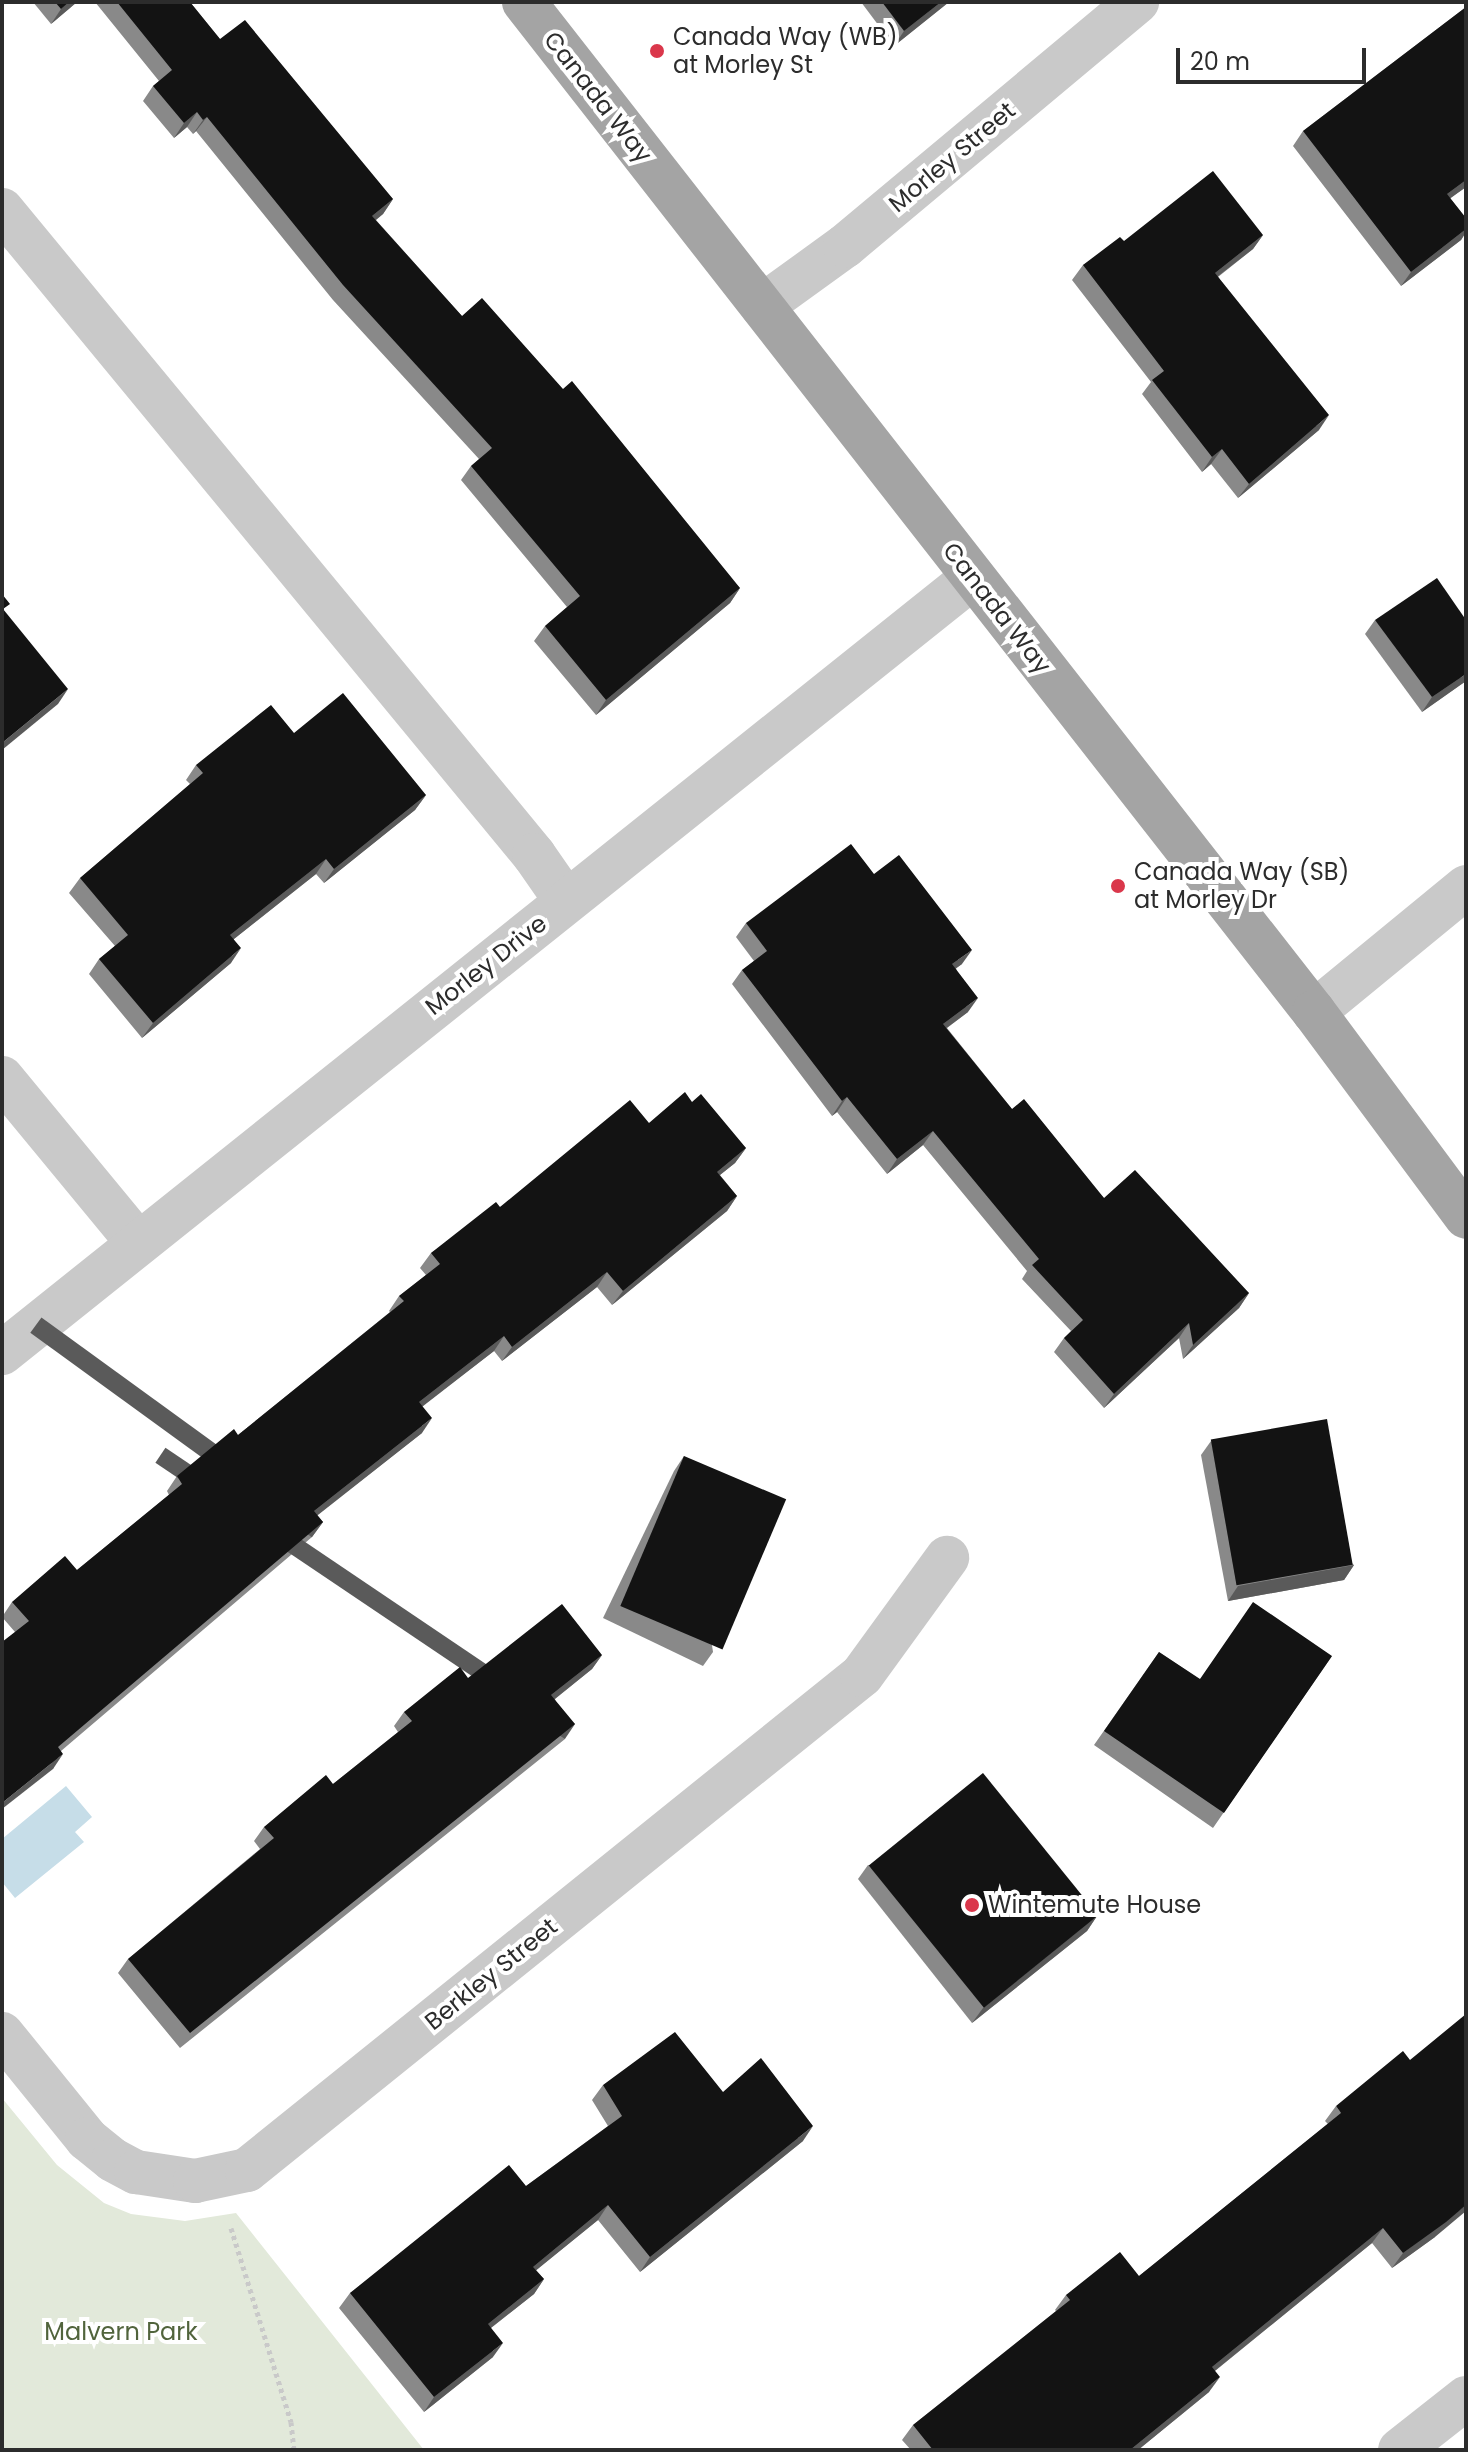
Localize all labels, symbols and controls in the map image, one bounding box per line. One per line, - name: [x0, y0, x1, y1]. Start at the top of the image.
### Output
- place label: Canada Way (WB) at Morley St: [673, 23, 898, 79]
- street label: Canada Way: [538, 26, 658, 168]
- scale bar: [1180, 32, 1370, 82]
- marker: Canada Way (WB) at Morley St: [648, 42, 666, 60]
- text: 20 m: [1190, 45, 1250, 78]
- street label: Morley Street: [883, 96, 1021, 218]
- street label: Canada Way: [937, 537, 1057, 679]
- place label: Canada Way (SB) at Morley Dr: [1134, 858, 1349, 914]
- marker: Canada Way (SB) at Morley Dr: [1109, 877, 1127, 895]
- street label: Morley Drive: [420, 909, 552, 1021]
- place label: Wintemute House: [988, 1891, 1201, 1919]
- marker: Wintemute House: [963, 1896, 981, 1914]
- street label: Berkley Street: [419, 1912, 563, 2036]
- park label: Malvern Park: [44, 2318, 198, 2346]

